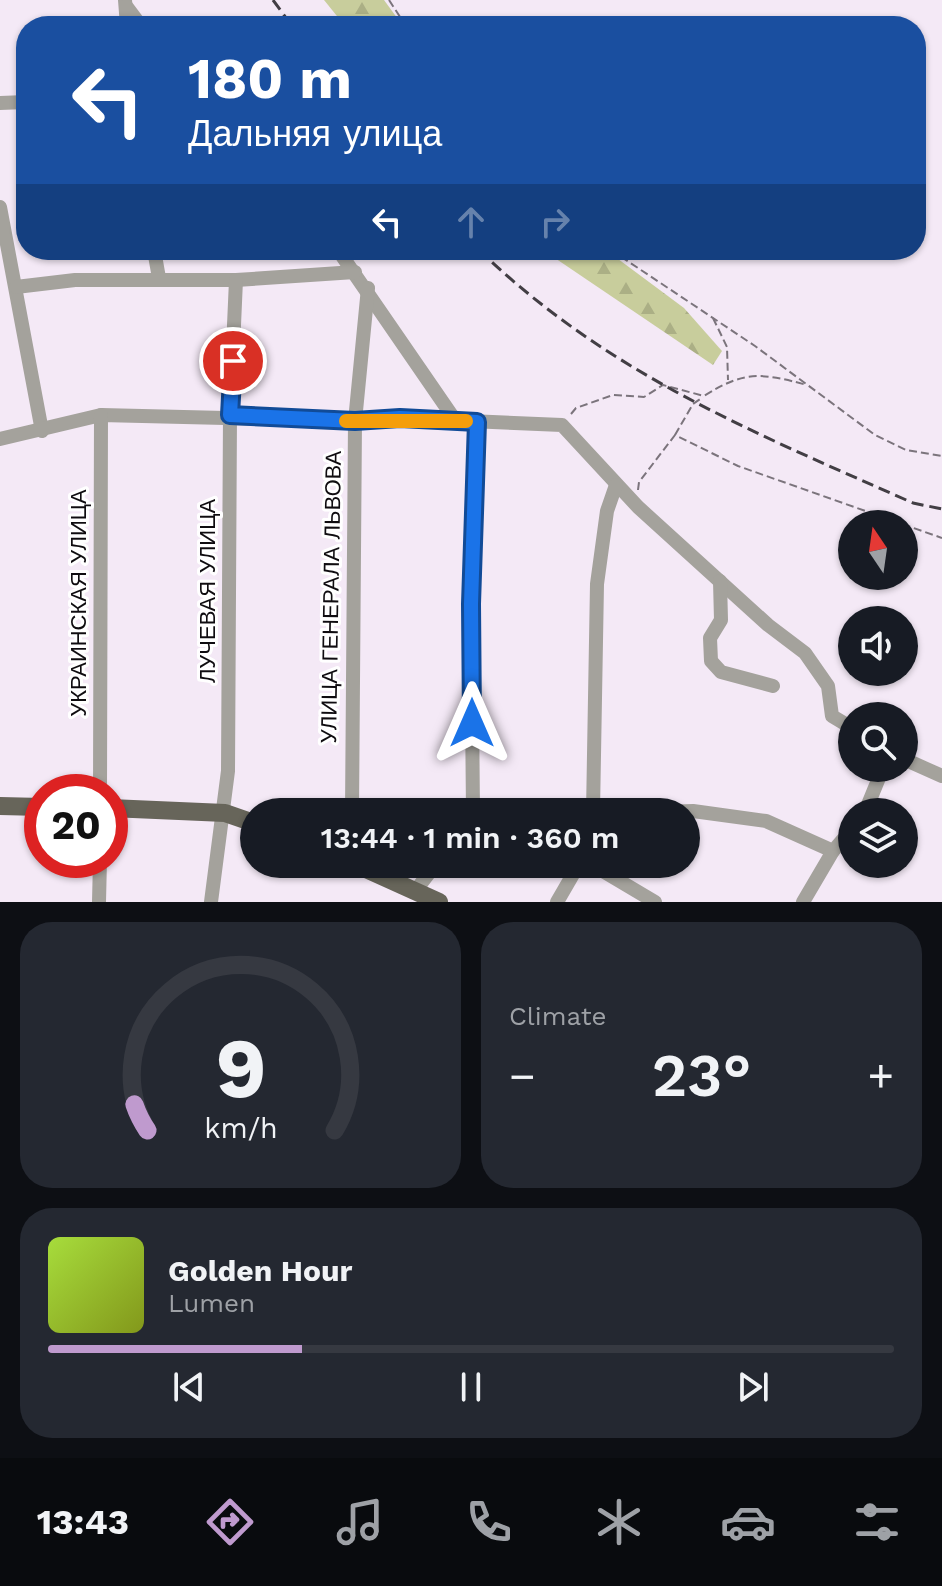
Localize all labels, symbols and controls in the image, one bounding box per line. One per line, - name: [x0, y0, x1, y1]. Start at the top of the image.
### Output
- text: 180 m: [188, 46, 352, 112]
- icon: left: [56, 48, 160, 152]
- text: Дальняя улица: [188, 113, 442, 155]
- icon: left: [365, 200, 409, 244]
- icon: ahead: [449, 200, 493, 244]
- icon: right: [533, 200, 577, 244]
- pin: [199, 327, 267, 395]
- icon: arrive: [211, 339, 255, 383]
- street label: УЛИЦА ГЕНЕРАЛА ЛЬВОВА: [316, 450, 346, 744]
- street label: УКРАИНСКАЯ УЛИЦА: [66, 489, 91, 717]
- street label: ЛУЧЕВАЯ УЛИЦА: [195, 499, 220, 683]
- north arrow: [838, 510, 918, 590]
- map controls: [838, 510, 918, 878]
- button: sound: [838, 606, 918, 686]
- position arrow: [430, 681, 514, 765]
- button: search: [838, 702, 918, 782]
- speed limit sign: 20: [24, 774, 128, 878]
- button: layers: [838, 798, 918, 878]
- text: 13:44 · 1 min · 360 m: [321, 820, 619, 855]
- text: Climate: [509, 1001, 607, 1031]
- text: 9: [215, 1020, 266, 1117]
- text: 23°: [652, 1040, 751, 1111]
- text: −: [509, 1050, 536, 1102]
- text: +: [867, 1050, 894, 1102]
- text: km/h: [204, 1111, 277, 1145]
- text: Golden Hour: [168, 1253, 352, 1288]
- text: Lumen: [168, 1288, 255, 1318]
- icon: previous: [167, 1365, 211, 1409]
- icon: pause: [449, 1365, 493, 1409]
- icon: next: [731, 1365, 775, 1409]
- icon: directions: [202, 1494, 258, 1550]
- icon: music: [332, 1494, 388, 1550]
- icon: phone: [461, 1494, 517, 1550]
- icon: climate: [591, 1494, 647, 1550]
- icon: car: [720, 1494, 776, 1550]
- icon: filters: [849, 1494, 905, 1550]
- text: 13:43: [37, 1501, 129, 1543]

